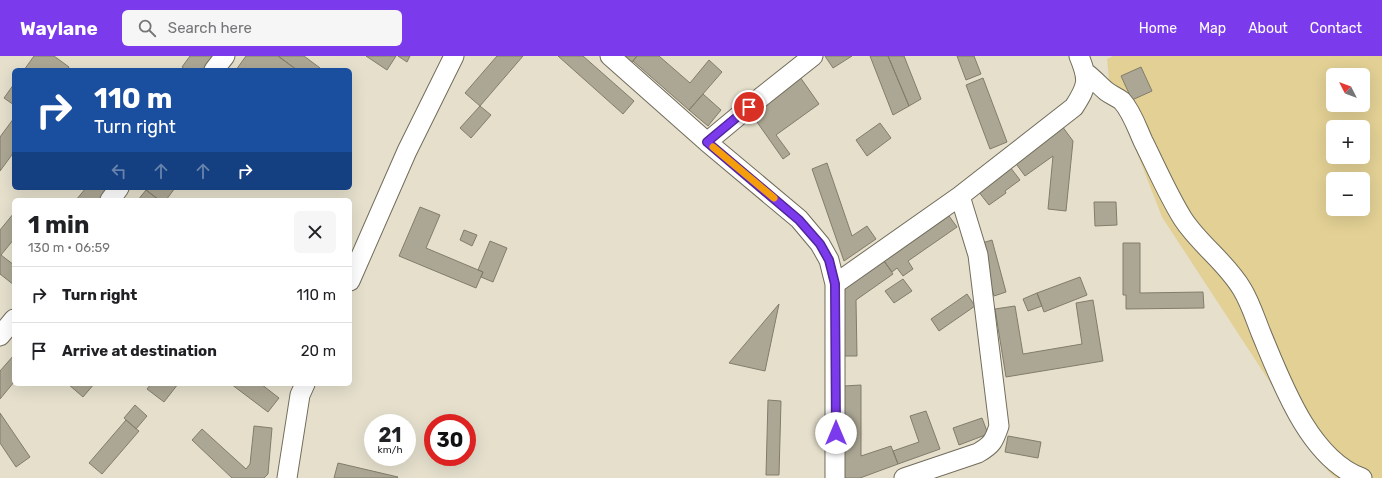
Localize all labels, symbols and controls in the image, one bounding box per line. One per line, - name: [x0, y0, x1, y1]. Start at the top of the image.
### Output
- search box: [122, 10, 402, 46]
- text: Waylane: [20, 17, 98, 40]
- icon: search: [136, 17, 158, 39]
- text: Search here: [168, 19, 252, 37]
- text: Home: [1139, 20, 1177, 37]
- text: Map: [1199, 20, 1226, 37]
- text: About: [1248, 20, 1288, 37]
- text: Contact: [1310, 20, 1362, 37]
- north arrow: [1326, 68, 1370, 112]
- map controls: [1326, 68, 1370, 216]
- text: 110 m: [94, 82, 172, 115]
- icon: right: [28, 84, 80, 136]
- pin: [732, 90, 766, 124]
- icon: arrive: [738, 96, 760, 118]
- text: Turn right: [94, 116, 176, 138]
- button: +: [1326, 120, 1370, 164]
- icon: left: [108, 160, 130, 182]
- icon: ahead: [150, 160, 172, 182]
- icon: ahead: [192, 160, 214, 182]
- icon: right: [234, 160, 256, 182]
- button: −: [1326, 172, 1370, 216]
- text: 1 min: [28, 211, 89, 239]
- button: close: [294, 211, 336, 253]
- text: 130 m · 06:59: [28, 240, 110, 255]
- icon: right: [28, 284, 50, 306]
- text: Turn right: [62, 286, 137, 304]
- text: 110 m: [297, 286, 336, 304]
- icon: arrive: [28, 340, 50, 362]
- text: Arrive at destination: [62, 342, 217, 360]
- text: 20 m: [301, 342, 336, 360]
- position arrow: [815, 412, 857, 454]
- speed limit sign: 30: [424, 414, 476, 466]
- text: 21: [379, 423, 401, 447]
- text: km/h: [378, 444, 402, 456]

